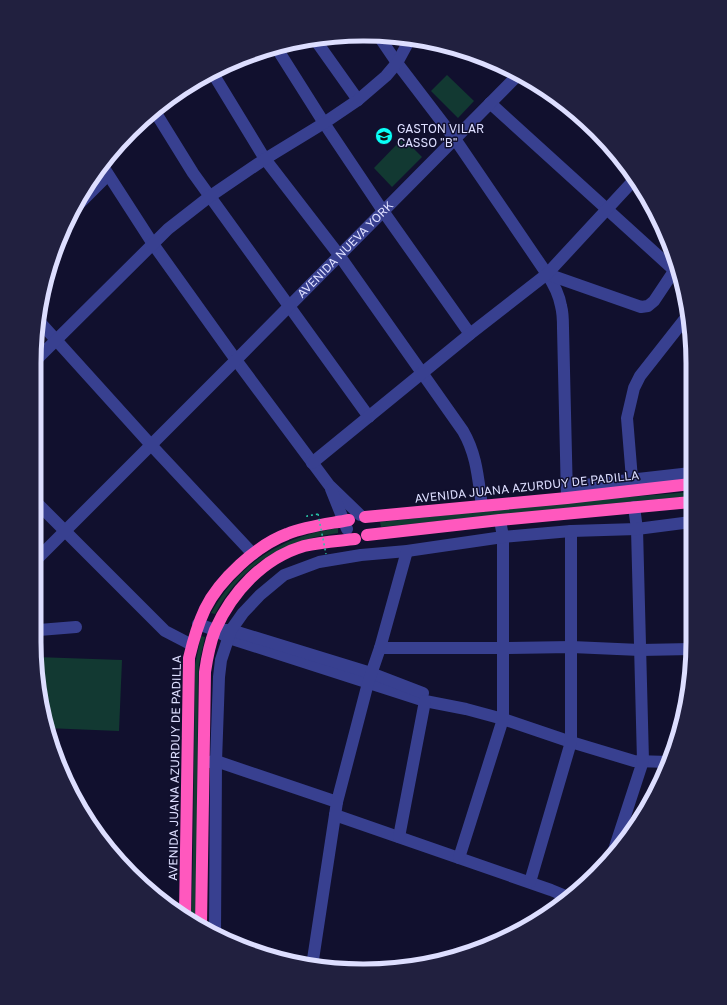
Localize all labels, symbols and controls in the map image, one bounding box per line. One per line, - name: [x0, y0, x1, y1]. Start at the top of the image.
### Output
- place label: GASTON VILAR CASSO "B": [397, 121, 484, 150]
- school or university icon: GASTON VILAR CASSO "B": [374, 126, 394, 146]
- street label: AVENIDA NUEVA YORK: [294, 198, 396, 301]
- street label: AVENIDA JUANA AZURDUY DE PADILLA: [414, 467, 640, 506]
- street label: AVENIDA JUANA AZURDUY DE PADILLA: [165, 655, 184, 881]

